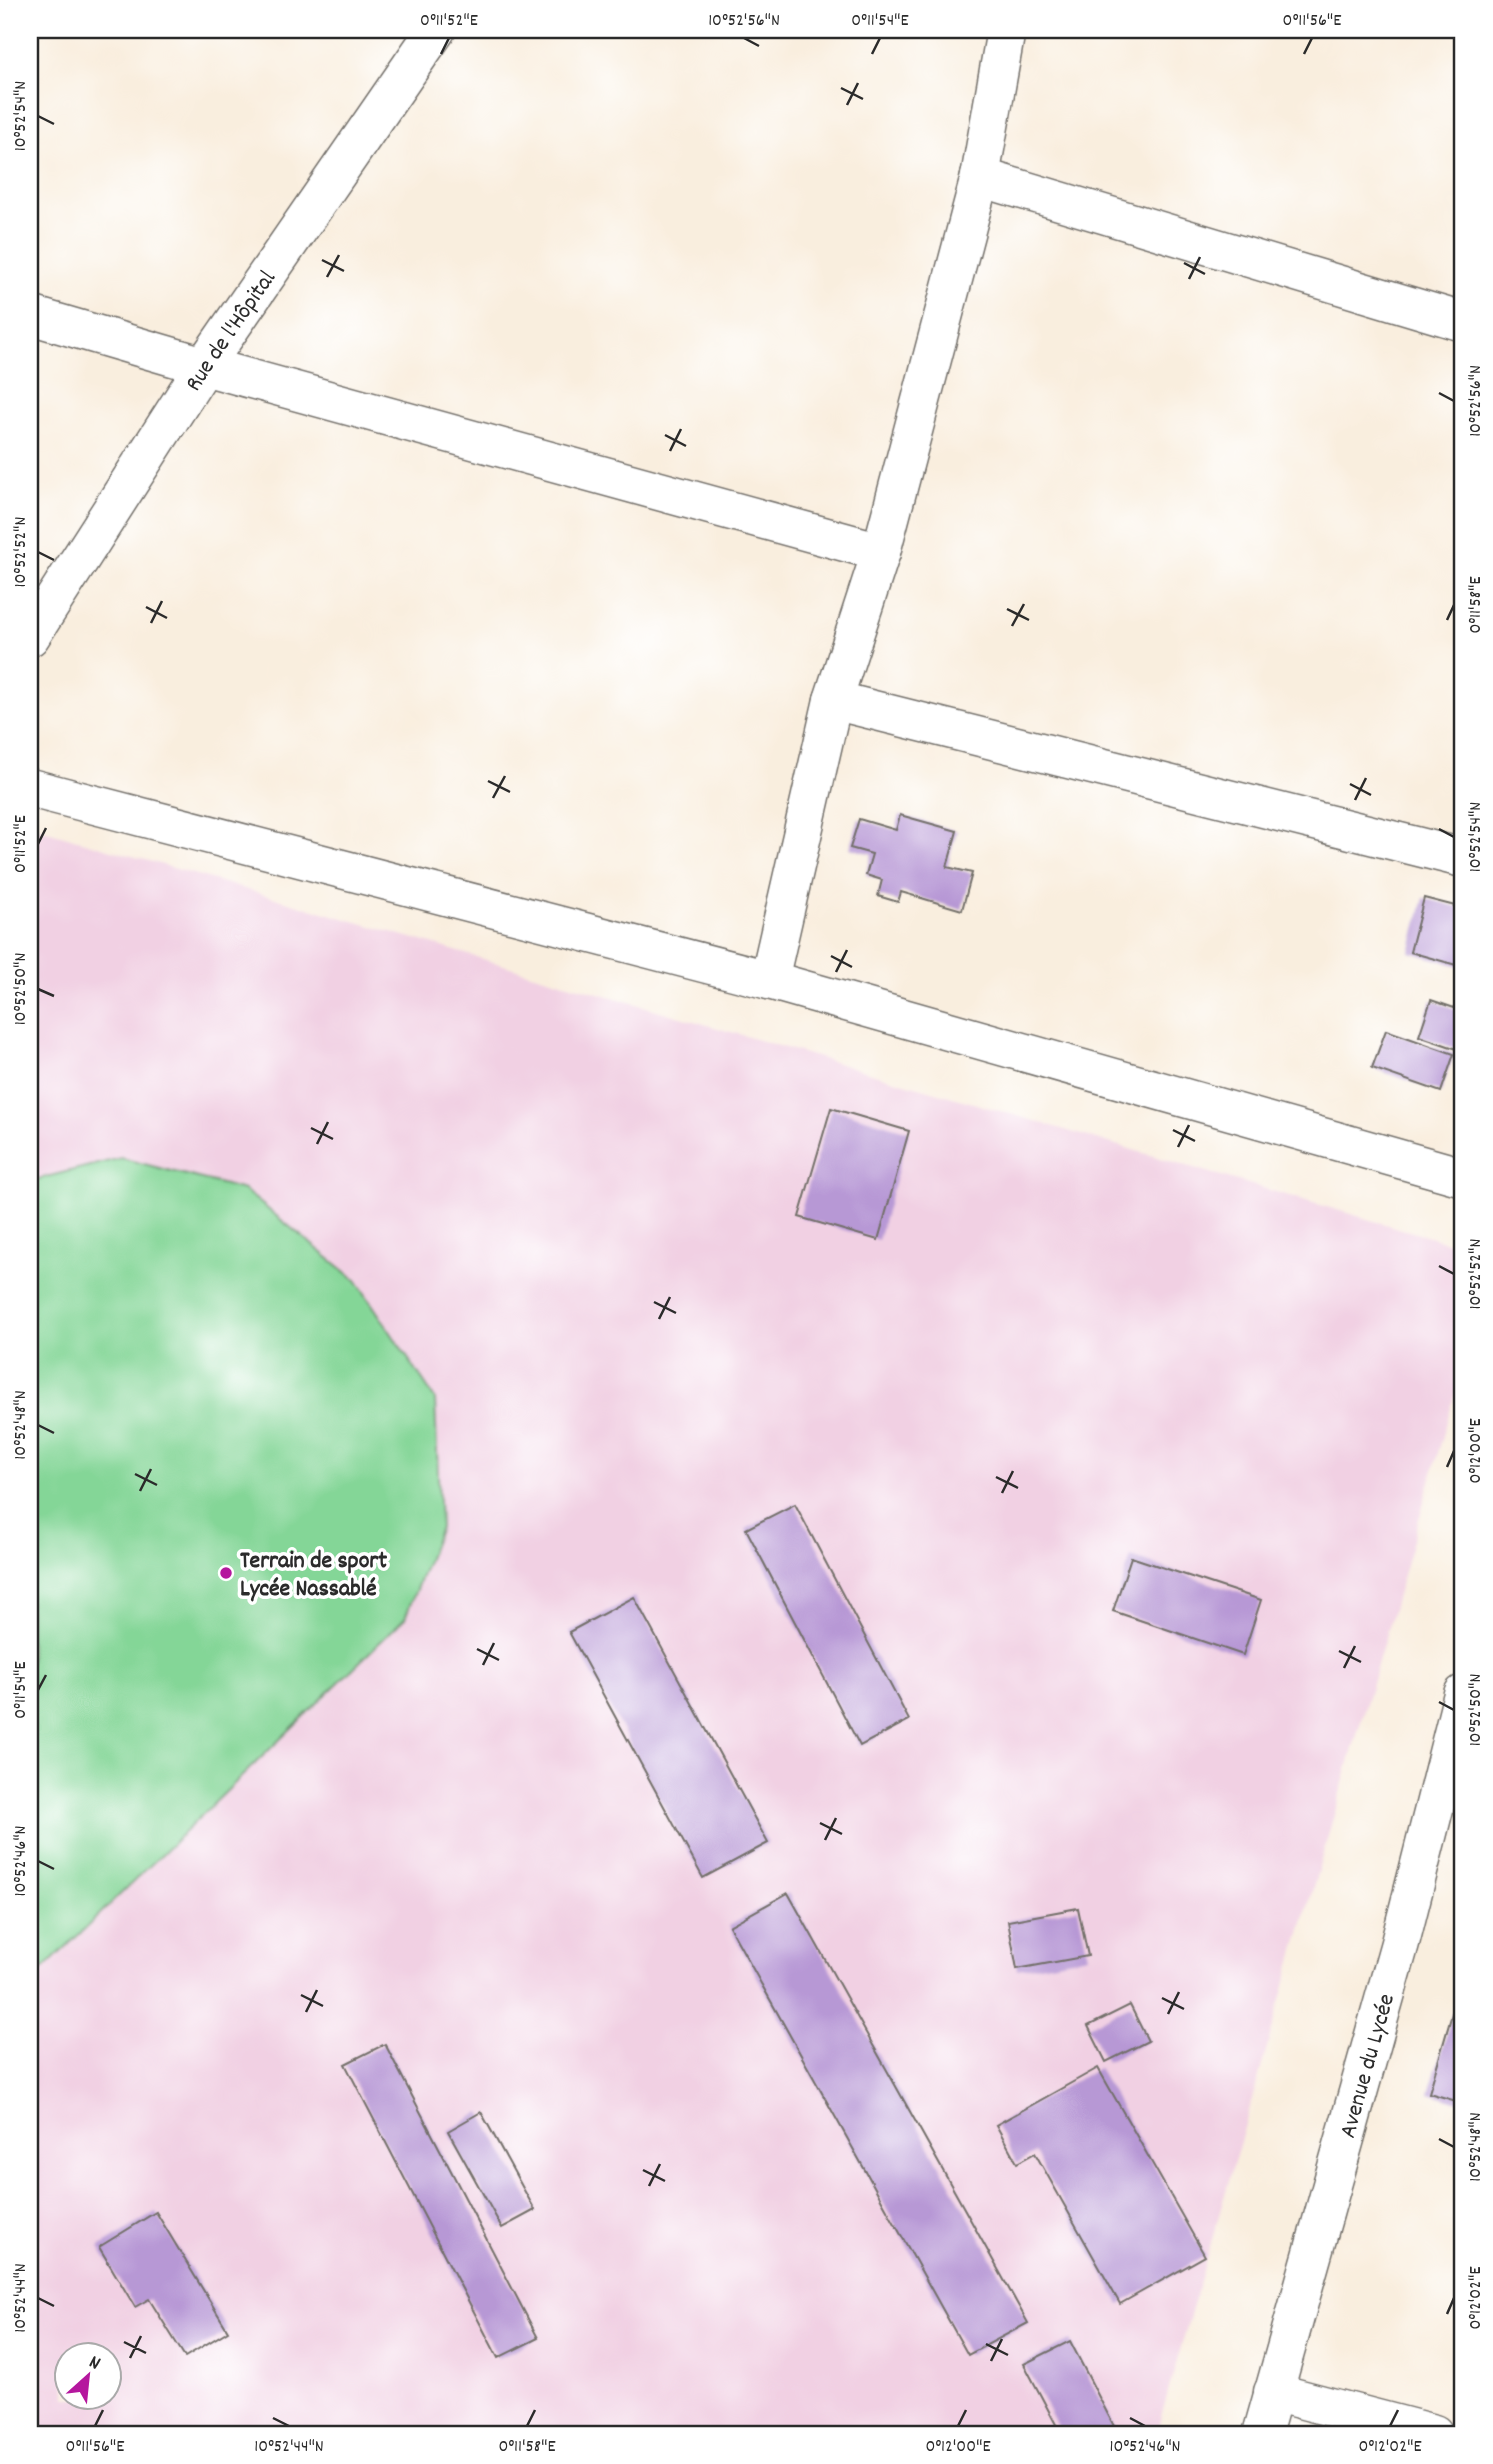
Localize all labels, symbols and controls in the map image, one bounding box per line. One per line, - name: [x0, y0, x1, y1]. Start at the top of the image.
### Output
- text: 0°11'52"E: [420, 9, 478, 34]
- text: 10°52'56"N: [708, 9, 780, 34]
- text: 0°11'54"E: [851, 9, 909, 34]
- text: 0°11'56"E: [1283, 9, 1341, 34]
- text: 10°52'54"N: [9, 81, 34, 151]
- street label: Rue de l'Hôpital: [178, 264, 285, 399]
- text: 10°52'56"N: [1464, 365, 1489, 437]
- text: 10°52'52"N: [9, 517, 34, 587]
- text: 0°11'58"E: [1464, 576, 1489, 634]
- text: 10°52'54"N: [1464, 802, 1489, 872]
- text: 0°11'52"E: [9, 815, 34, 873]
- text: 10°52'50"N: [9, 953, 34, 1025]
- text: 10°52'52"N: [1464, 1239, 1489, 1309]
- text: 10°52'48"N: [9, 1390, 34, 1460]
- text: 0°12'00"E: [1464, 1418, 1489, 1484]
- place label: Terrain de sport Lycée Nassablé: [240, 1545, 387, 1607]
- marker: Terrain de sport Lycée Nassablé: [218, 1565, 234, 1581]
- text: 0°11'54"E: [9, 1661, 34, 1719]
- text: 10°52'50"N: [1464, 1674, 1489, 1746]
- text: 10°52'46"N: [9, 1826, 34, 1896]
- street label: Avenue du Lycée: [1332, 1990, 1405, 2142]
- text: 10°52'48"N: [1464, 2112, 1489, 2182]
- text: 10°52'44"N: [9, 2263, 34, 2333]
- text: 0°12'02"E: [1464, 2266, 1489, 2330]
- north arrow: [52, 2342, 122, 2412]
- text: N: [84, 2350, 104, 2378]
- text: 0°11'56"E: [66, 2435, 124, 2460]
- text: 10°52'44"N: [254, 2435, 324, 2460]
- text: 0°11'58"E: [498, 2435, 556, 2460]
- text: 0°12'00"E: [925, 2435, 991, 2460]
- text: 10°52'46"N: [1110, 2435, 1180, 2460]
- text: 0°12'02"E: [1358, 2435, 1422, 2460]

